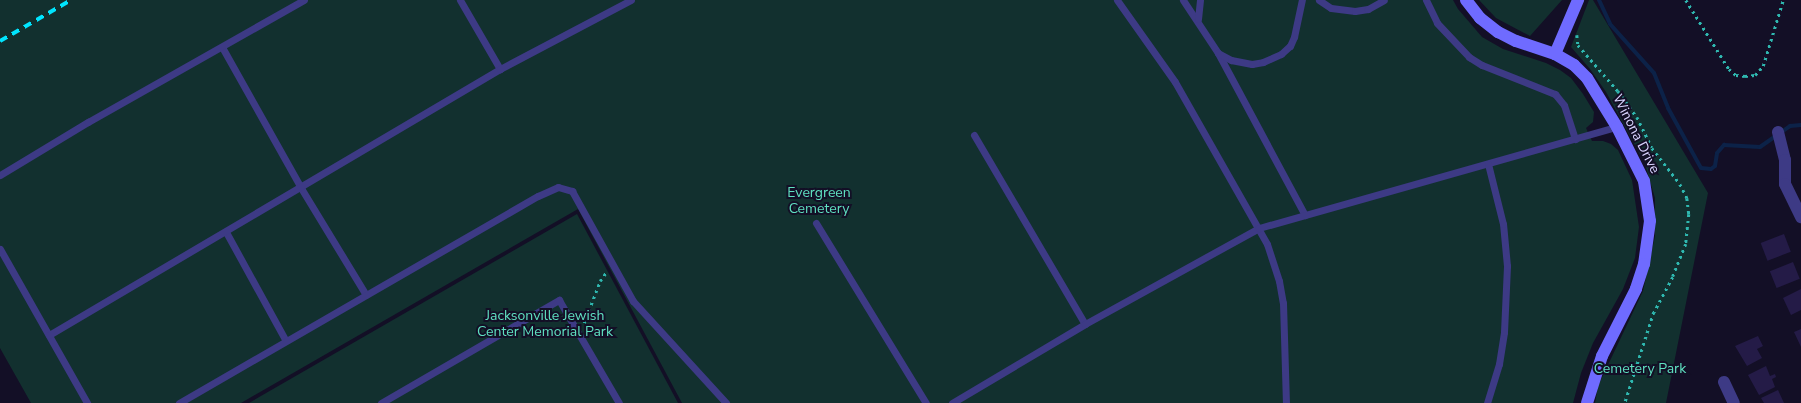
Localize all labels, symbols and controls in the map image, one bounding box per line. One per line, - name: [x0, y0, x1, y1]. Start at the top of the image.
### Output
- street label: Winona Drive: [1609, 92, 1663, 176]
- park label: Evergreen Cemetery: [787, 185, 851, 218]
- park label: Jacksonville Jewish Center Memorial Park: [477, 308, 613, 341]
- park label: Cemetery Park: [1594, 361, 1686, 377]

